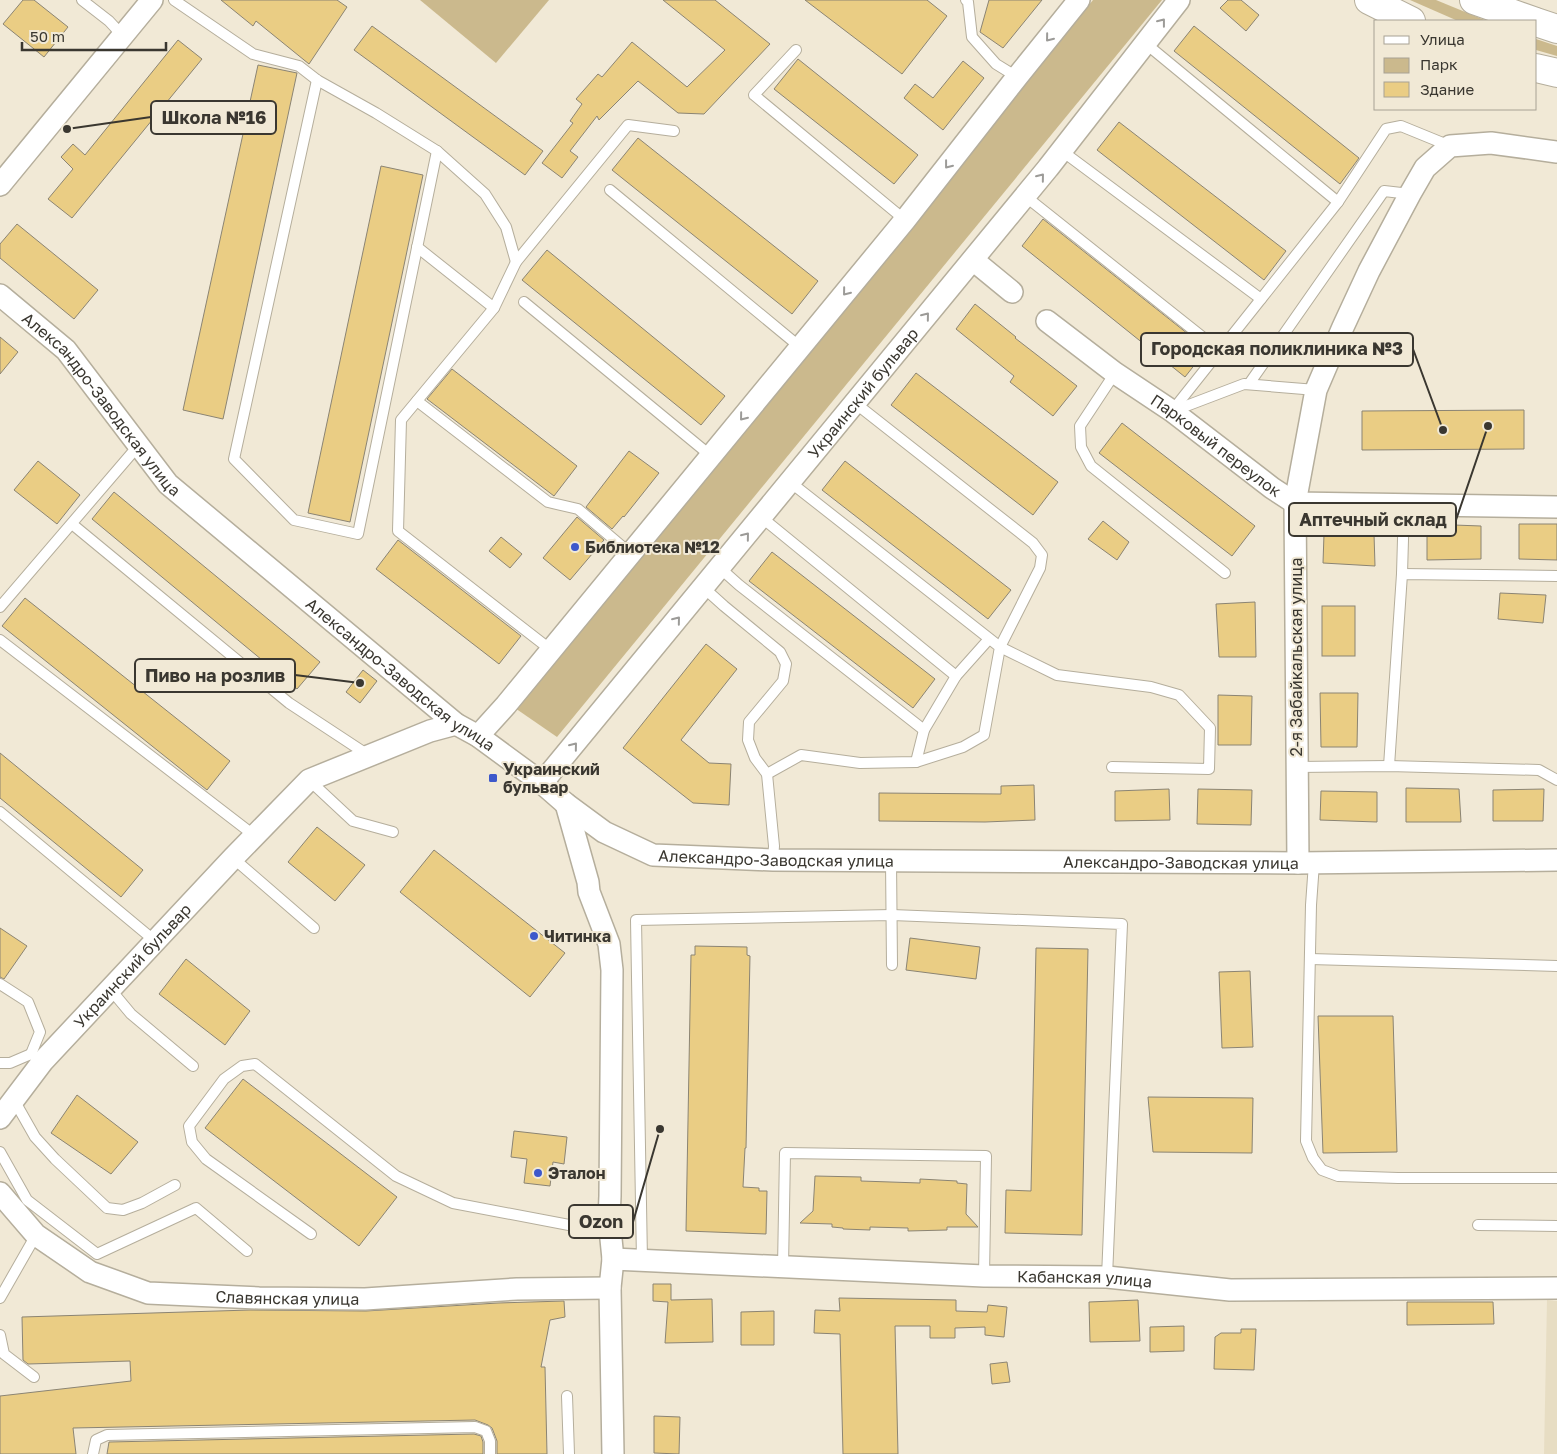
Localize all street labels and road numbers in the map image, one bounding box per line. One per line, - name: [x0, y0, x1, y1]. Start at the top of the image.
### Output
- street label: Александро-Заводская улица: [18, 308, 185, 500]
- street label: Украинский бульвар: [803, 324, 922, 462]
- street label: Парковый переулок: [1147, 390, 1285, 501]
- street label: 2-я Забайкальская улица: [1286, 558, 1306, 756]
- street label: Александро-Заводская улица: [302, 593, 499, 755]
- street label: Александро-Заводская улица: [658, 845, 894, 871]
- street label: Александро-Заводская улица: [1063, 852, 1299, 873]
- street label: Украинский бульвар: [69, 899, 195, 1032]
- street label: Кабанская улица: [1017, 1266, 1153, 1292]
- street label: Славянская улица: [215, 1286, 359, 1309]

